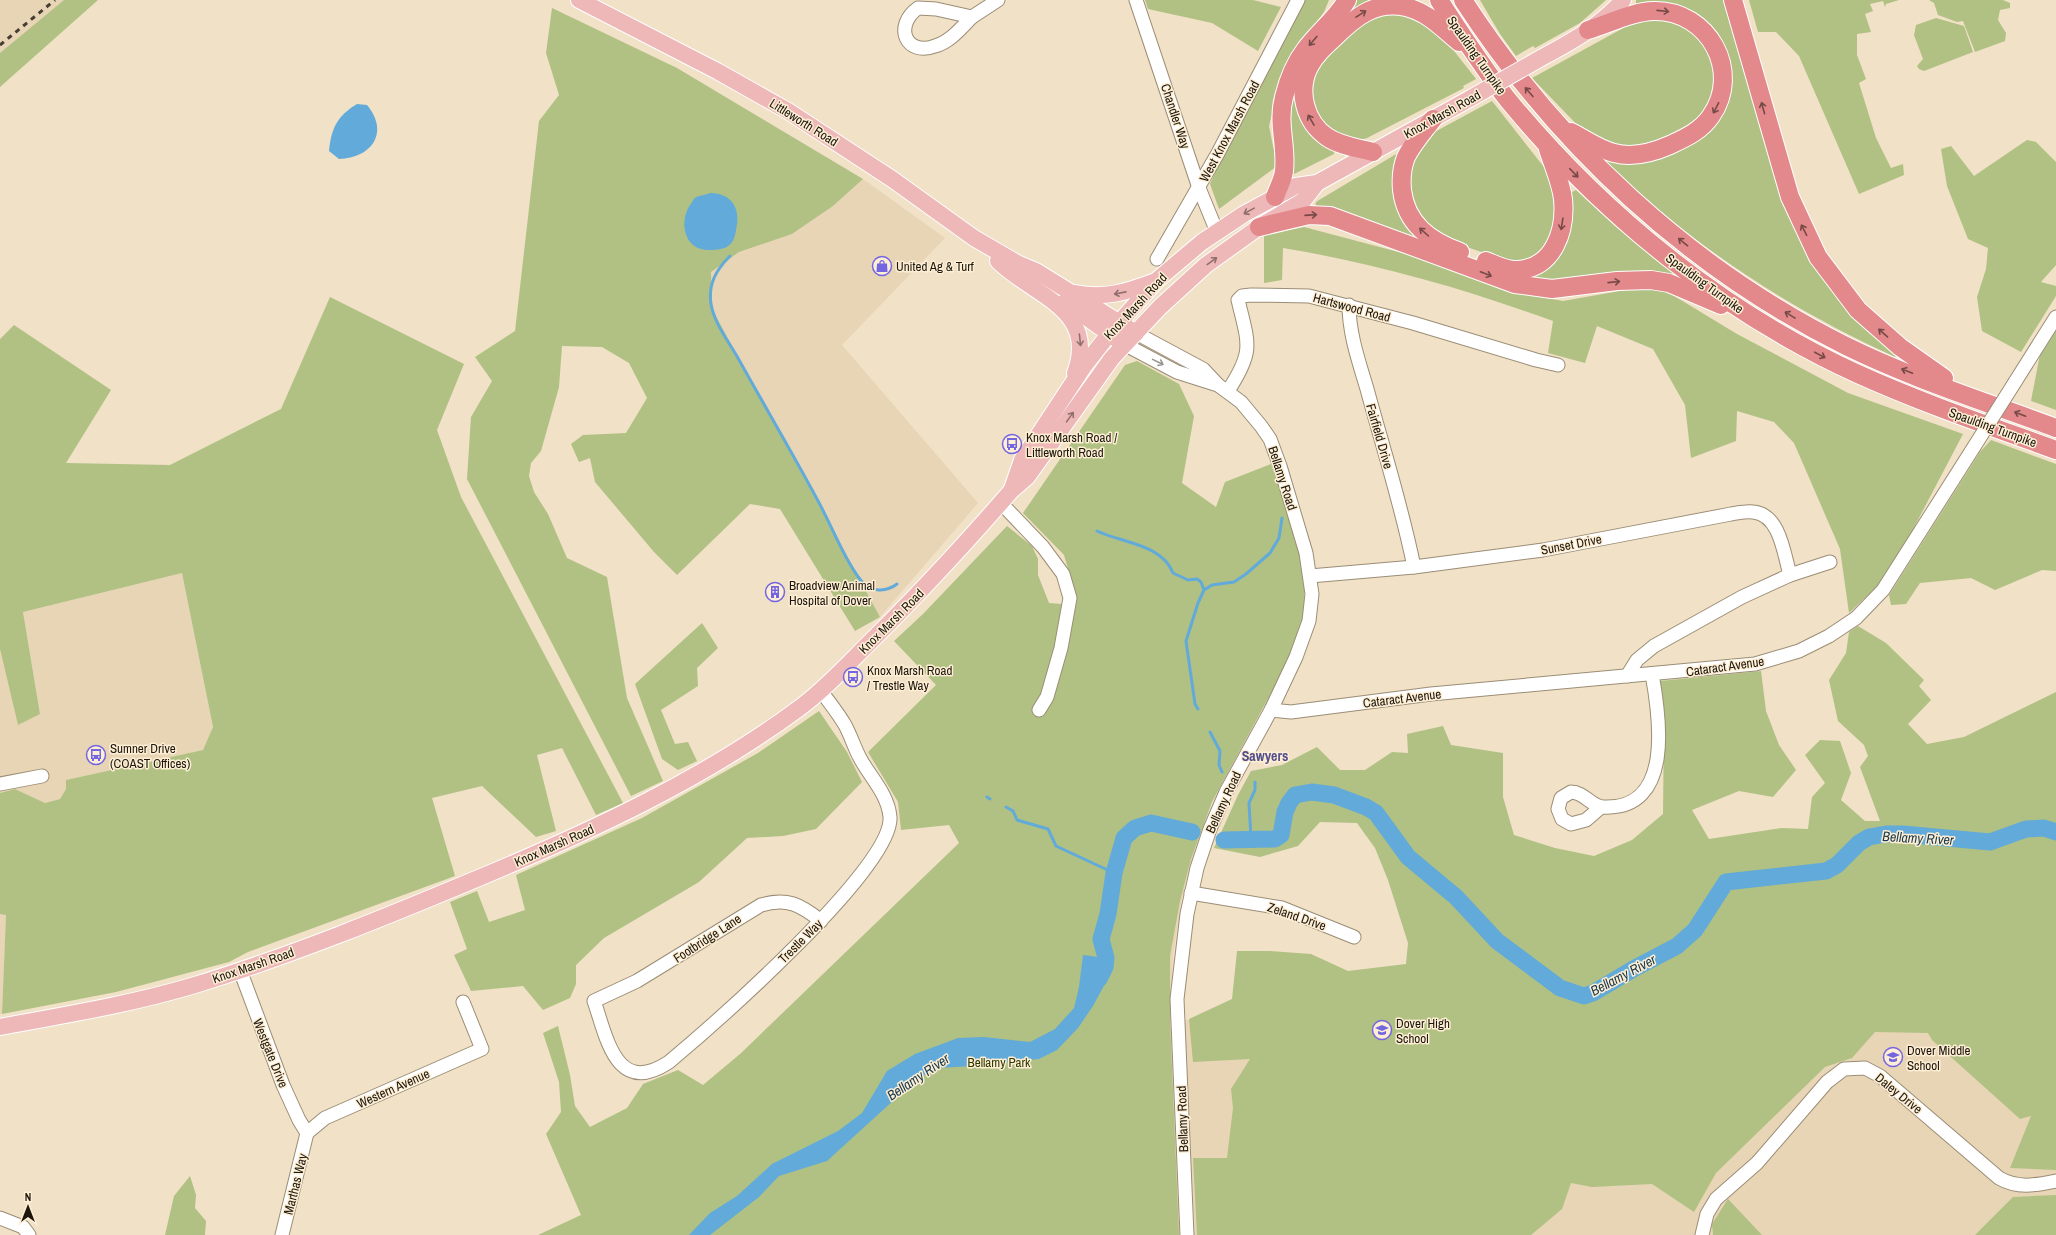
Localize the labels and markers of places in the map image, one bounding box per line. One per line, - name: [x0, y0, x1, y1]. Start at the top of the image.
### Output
- shop icon: United Ag & Turf: [871, 255, 893, 277]
- place label: United Ag & Turf: [896, 258, 974, 275]
- place label: Knox Marsh Road / Littleworth Road: [1026, 429, 1117, 461]
- bus stop icon: Knox Marsh Road / Littleworth Road: [1001, 433, 1023, 455]
- place label: Broadview Animal Hospital of Dover: [789, 577, 875, 609]
- building icon: Broadview Animal Hospital of Dover: [764, 581, 786, 603]
- place label: Knox Marsh Road / Trestle Way: [867, 662, 952, 694]
- bus stop icon: Knox Marsh Road / Trestle Way: [842, 666, 864, 688]
- place label: Sumner Drive (COAST Offices): [110, 740, 191, 772]
- bus stop icon: Sumner Drive (COAST Offices): [85, 744, 107, 766]
- place label: Dover High School: [1396, 1015, 1450, 1047]
- school or university icon: Dover High School: [1371, 1019, 1393, 1041]
- place label: Dover Middle School: [1907, 1042, 1970, 1074]
- school or university icon: Dover Middle School: [1882, 1046, 1904, 1068]

